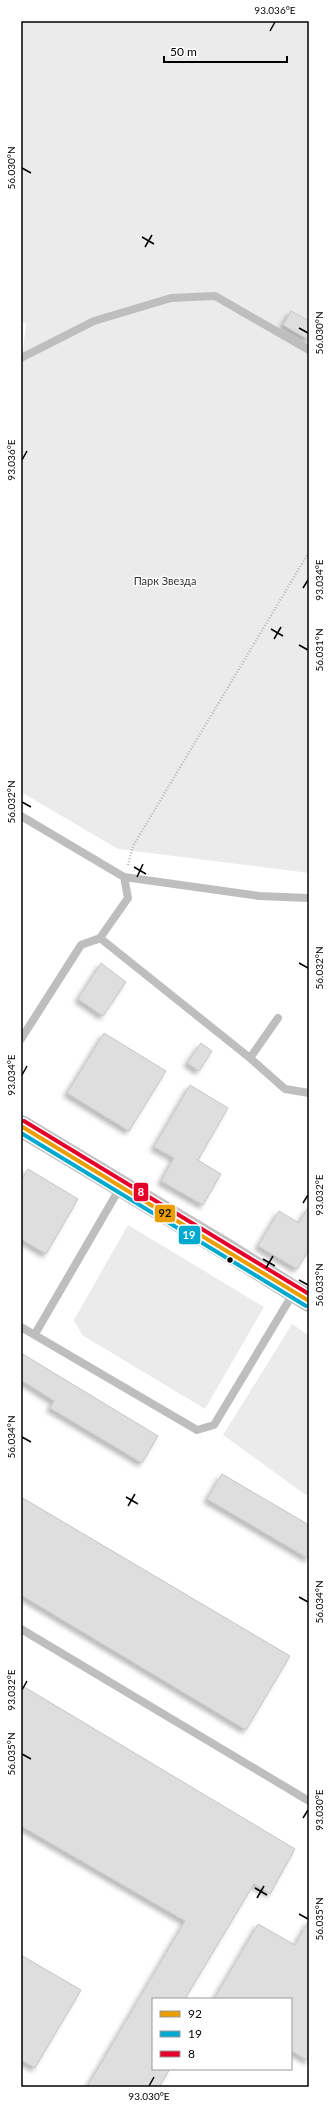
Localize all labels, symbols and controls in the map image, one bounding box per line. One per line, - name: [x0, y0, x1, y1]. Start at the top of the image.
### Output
- text: 93.036°E: [254, 4, 296, 16]
- scale bar: [164, 38, 287, 64]
- text: 50 m: [170, 44, 197, 59]
- text: 56.030°N: [5, 146, 17, 190]
- text: 56.030°N: [313, 311, 325, 355]
- text: 93.036°E: [5, 439, 17, 481]
- text: 93.034°E: [313, 559, 325, 601]
- park label: Парк Звезда: [134, 574, 196, 587]
- text: 56.031°N: [313, 628, 325, 672]
- text: 56.032°N: [5, 780, 17, 824]
- text: 56.032°N: [313, 946, 325, 990]
- text: 93.034°E: [5, 1054, 17, 1096]
- text: 93.032°E: [313, 1174, 325, 1216]
- line badge: 8: [133, 1182, 149, 1202]
- text: 8: [138, 1185, 144, 1198]
- line badge: 92: [154, 1204, 176, 1223]
- text: 92: [159, 1206, 171, 1219]
- line badge: 19: [178, 1225, 201, 1245]
- text: 19: [183, 1228, 195, 1241]
- unlabelled marker: [225, 1255, 235, 1265]
- text: 56.033°N: [313, 1263, 325, 1307]
- text: 56.034°N: [5, 1415, 17, 1459]
- text: 56.034°N: [313, 1580, 325, 1624]
- text: 93.032°E: [5, 1669, 17, 1711]
- text: 56.035°N: [5, 1732, 17, 1776]
- text: 93.030°E: [313, 1789, 325, 1831]
- text: 56.035°N: [313, 1897, 325, 1941]
- legend: [152, 1998, 292, 2070]
- text: 92: [188, 2006, 202, 2021]
- text: 19: [188, 2026, 202, 2041]
- text: 8: [188, 2046, 195, 2061]
- text: 93.030°E: [128, 2090, 170, 2102]

